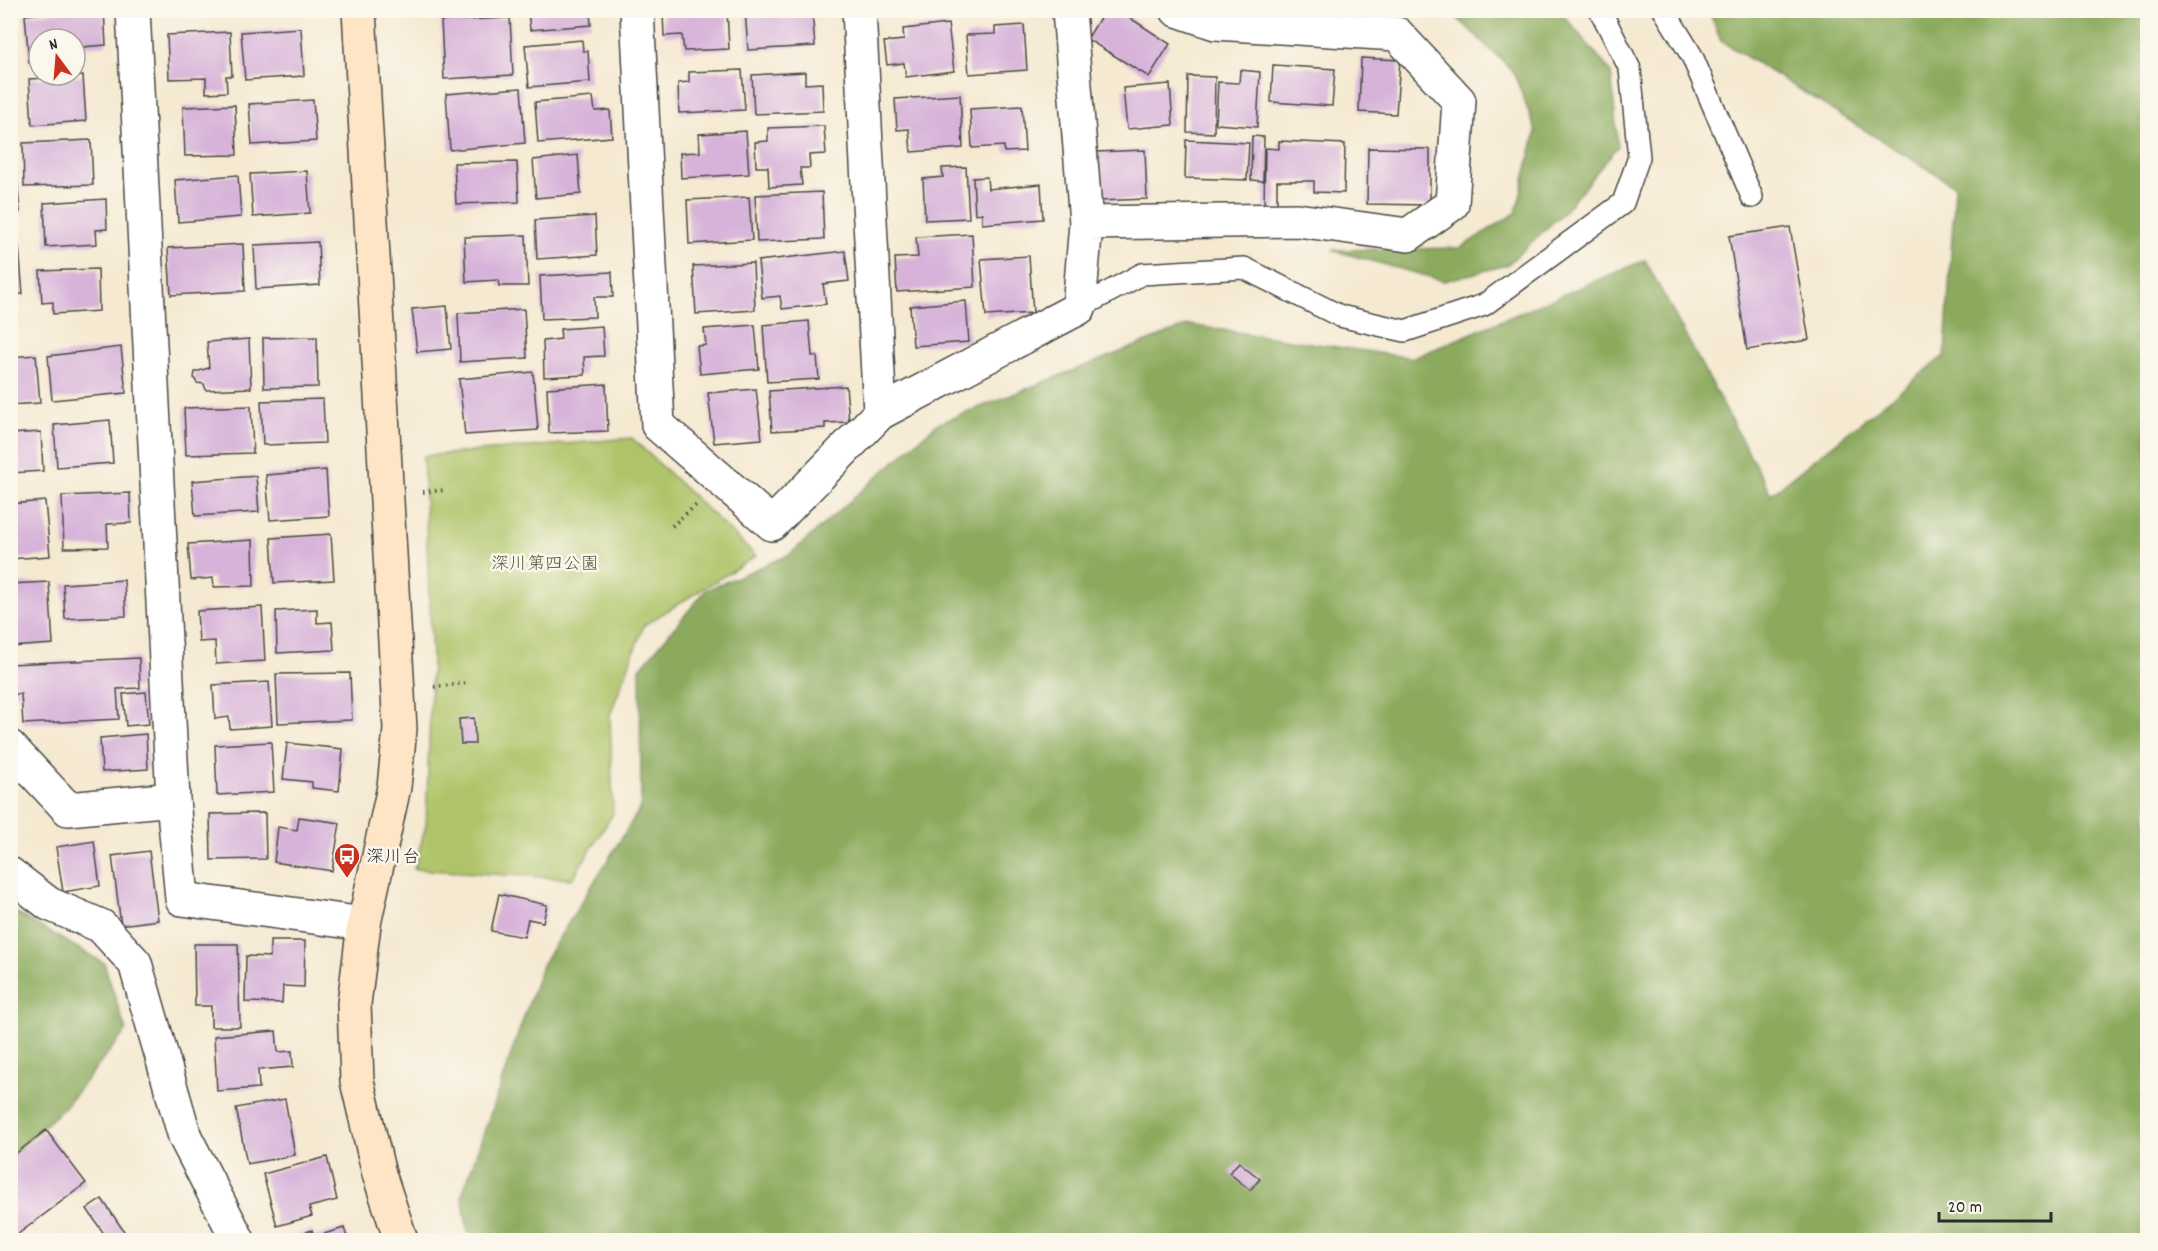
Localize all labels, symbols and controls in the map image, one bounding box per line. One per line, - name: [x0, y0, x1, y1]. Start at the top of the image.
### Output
- north arrow: [27, 27, 87, 87]
- text: N: [47, 33, 61, 57]
- park label: 深川第四公園: [491, 553, 599, 578]
- bus stop icon: 深川台: [332, 841, 362, 879]
- place label: 深川台: [366, 846, 420, 871]
- scale bar: [1939, 1185, 2052, 1223]
- text: 20 m: [1948, 1196, 1982, 1221]

